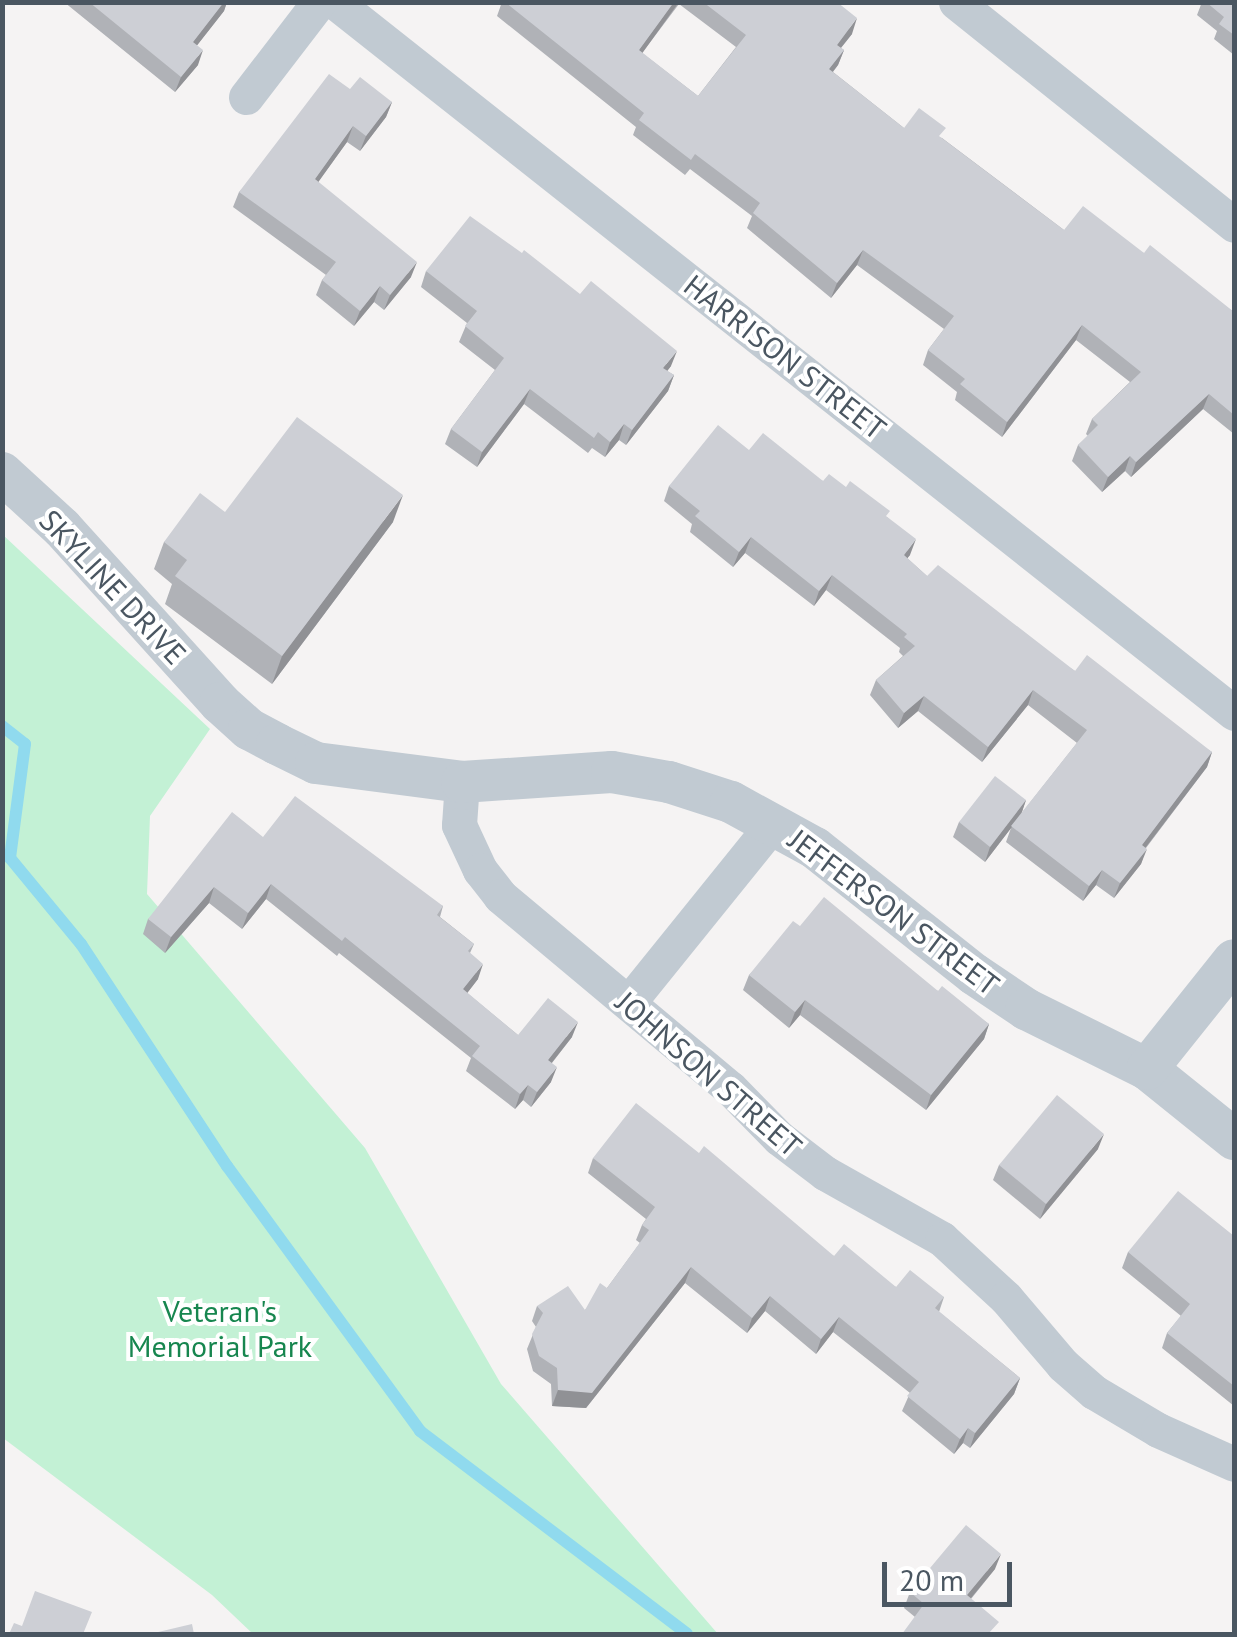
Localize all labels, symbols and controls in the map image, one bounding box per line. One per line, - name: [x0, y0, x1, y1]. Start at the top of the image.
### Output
- street label: HARRISON STREET: [677, 267, 893, 447]
- street label: SKYLINE DRIVE: [32, 502, 194, 672]
- street label: JEFFERSON STREET: [782, 821, 1006, 1003]
- street label: JOHNSON STREET: [609, 984, 809, 1164]
- park label: Veteran's Memorial Park: [128, 1293, 312, 1364]
- scale bar: [887, 1542, 1017, 1604]
- text: 20 m: [899, 1560, 964, 1599]

